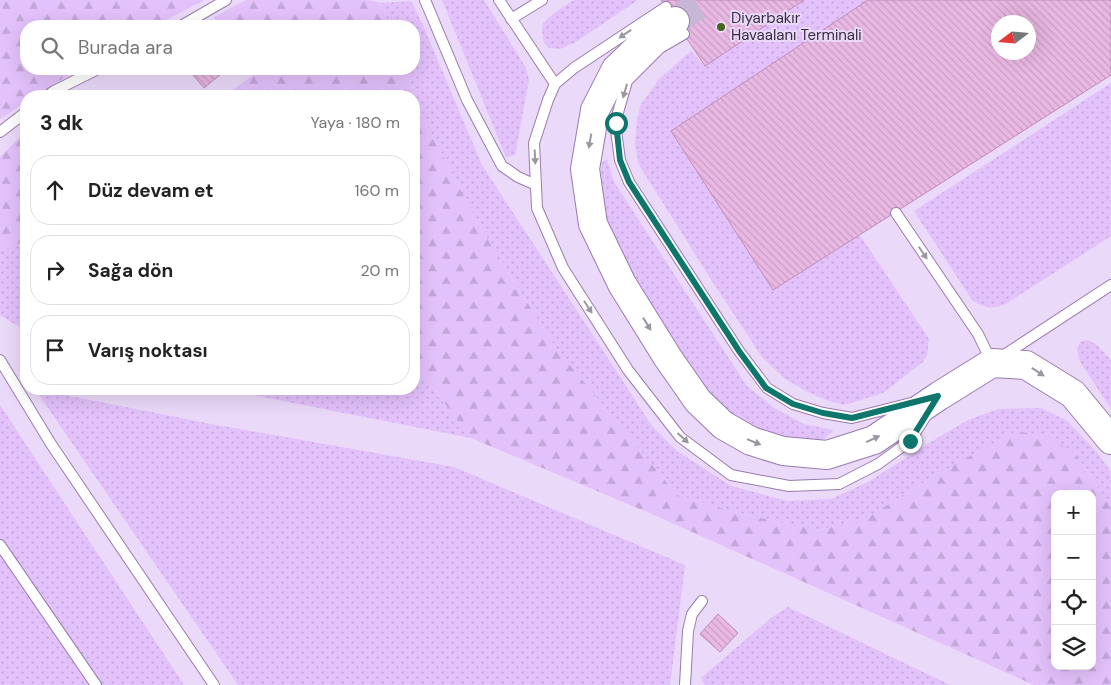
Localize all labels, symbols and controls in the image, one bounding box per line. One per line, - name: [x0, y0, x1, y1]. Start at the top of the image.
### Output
- place label: Diyarbakır Havaalanı Terminali: [731, 8, 862, 45]
- north arrow: [991, 15, 1036, 60]
- search box: [20, 20, 420, 75]
- marker: Diyarbakır Havaalanı Terminali: [715, 21, 727, 33]
- one-way arrow: [618, 29, 632, 39]
- icon: search: [38, 34, 66, 62]
- text: Burada ara: [78, 35, 173, 60]
- one-way arrow: [620, 83, 628, 98]
- text: 3 dk: [40, 109, 84, 137]
- text: Yaya · 180 m: [310, 112, 400, 133]
- route start: [605, 112, 628, 135]
- one-way arrow: [586, 133, 594, 149]
- one-way arrow: [531, 149, 539, 165]
- icon: ahead: [41, 176, 69, 204]
- text: Düz devam et: [88, 178, 214, 203]
- text: 160 m: [355, 180, 399, 201]
- one-way arrow: [918, 246, 928, 260]
- icon: right: [41, 256, 69, 284]
- text: Sağa dön: [88, 258, 173, 283]
- text: 20 m: [360, 260, 399, 281]
- one-way arrow: [583, 300, 593, 313]
- one-way arrow: [642, 317, 651, 330]
- icon: arrive: [41, 336, 69, 364]
- text: Varış noktası: [88, 338, 208, 363]
- one-way arrow: [1032, 368, 1045, 377]
- route end: [899, 430, 922, 453]
- one-way arrow: [676, 432, 688, 444]
- one-way arrow: [866, 435, 880, 443]
- one-way arrow: [746, 438, 761, 446]
- map controls: [1051, 490, 1096, 670]
- button: +: [1051, 490, 1096, 535]
- button: −: [1051, 535, 1096, 580]
- button: locate: [1051, 580, 1096, 625]
- button: layers: [1051, 625, 1096, 670]

